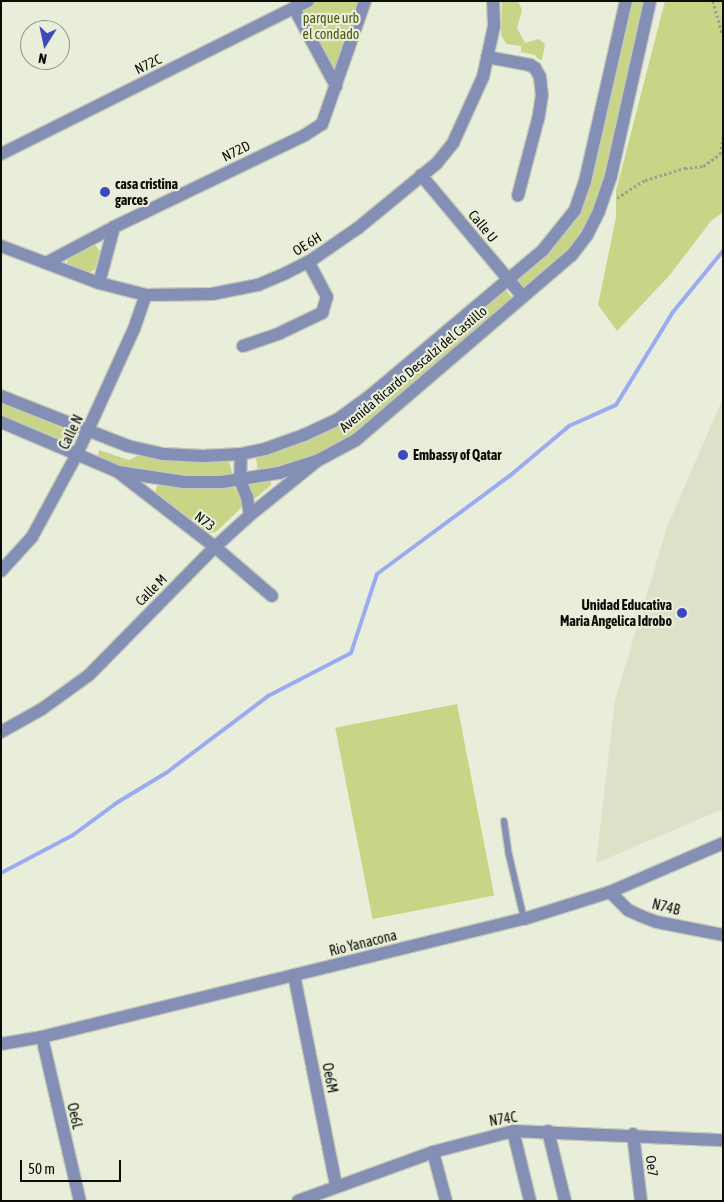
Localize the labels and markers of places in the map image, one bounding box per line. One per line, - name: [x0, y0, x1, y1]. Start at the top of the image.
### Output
- place label: casa cristina garces: [115, 176, 178, 208]
- marker: casa cristina garces: [99, 186, 111, 198]
- place label: Embassy of Qatar: [413, 447, 501, 463]
- marker: Embassy of Qatar: [397, 449, 409, 461]
- place label: Unidad Educativa Maria Angelica Idrobo: [560, 597, 672, 630]
- marker: Unidad Educativa Maria Angelica Idrobo: [676, 607, 688, 619]

